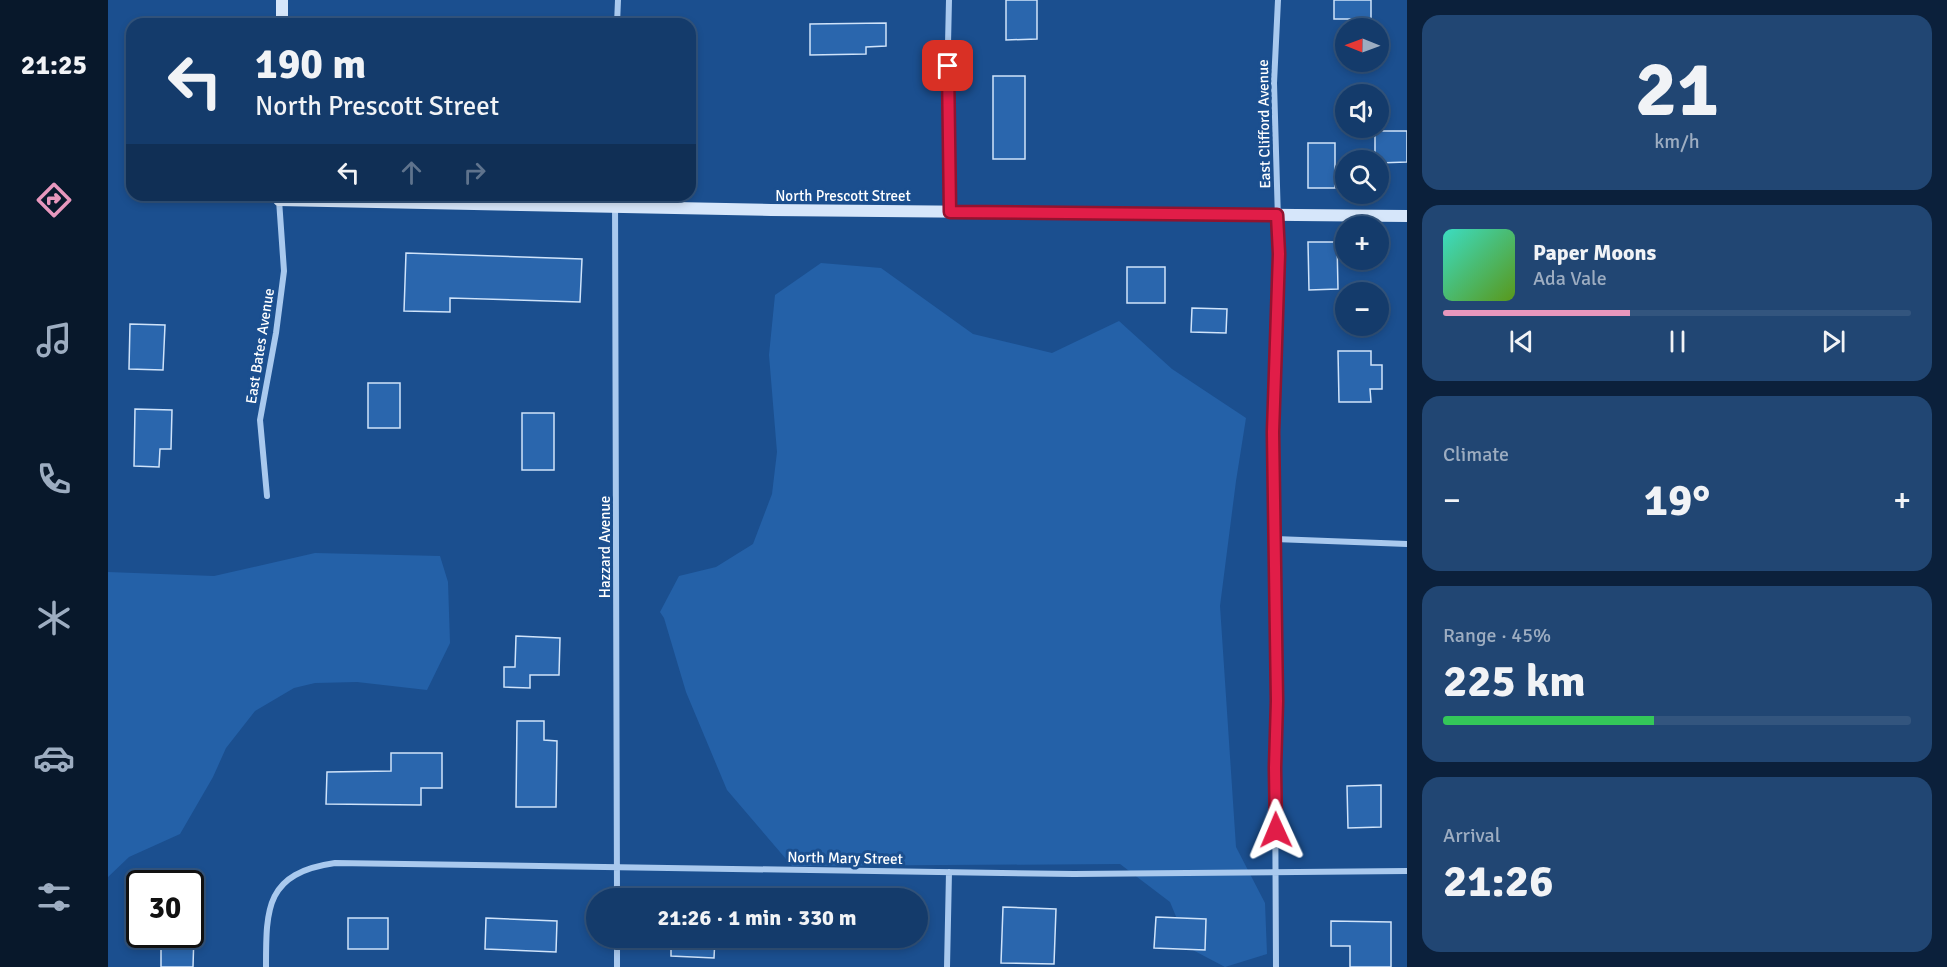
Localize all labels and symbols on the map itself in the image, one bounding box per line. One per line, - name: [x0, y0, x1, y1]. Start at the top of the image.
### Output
- north arrow: [1335, 18, 1389, 72]
- pin: [922, 40, 973, 91]
- street label: East Clifford Avenue: [1254, 59, 1274, 189]
- street label: North Prescott Street: [775, 187, 911, 205]
- street label: East Bates Avenue: [242, 287, 278, 405]
- street label: Hazzard Avenue: [596, 496, 614, 598]
- position arrow: [1244, 798, 1308, 862]
- street label: North Mary Street: [787, 848, 903, 868]
- speed limit sign: 30: [126, 870, 204, 948]

